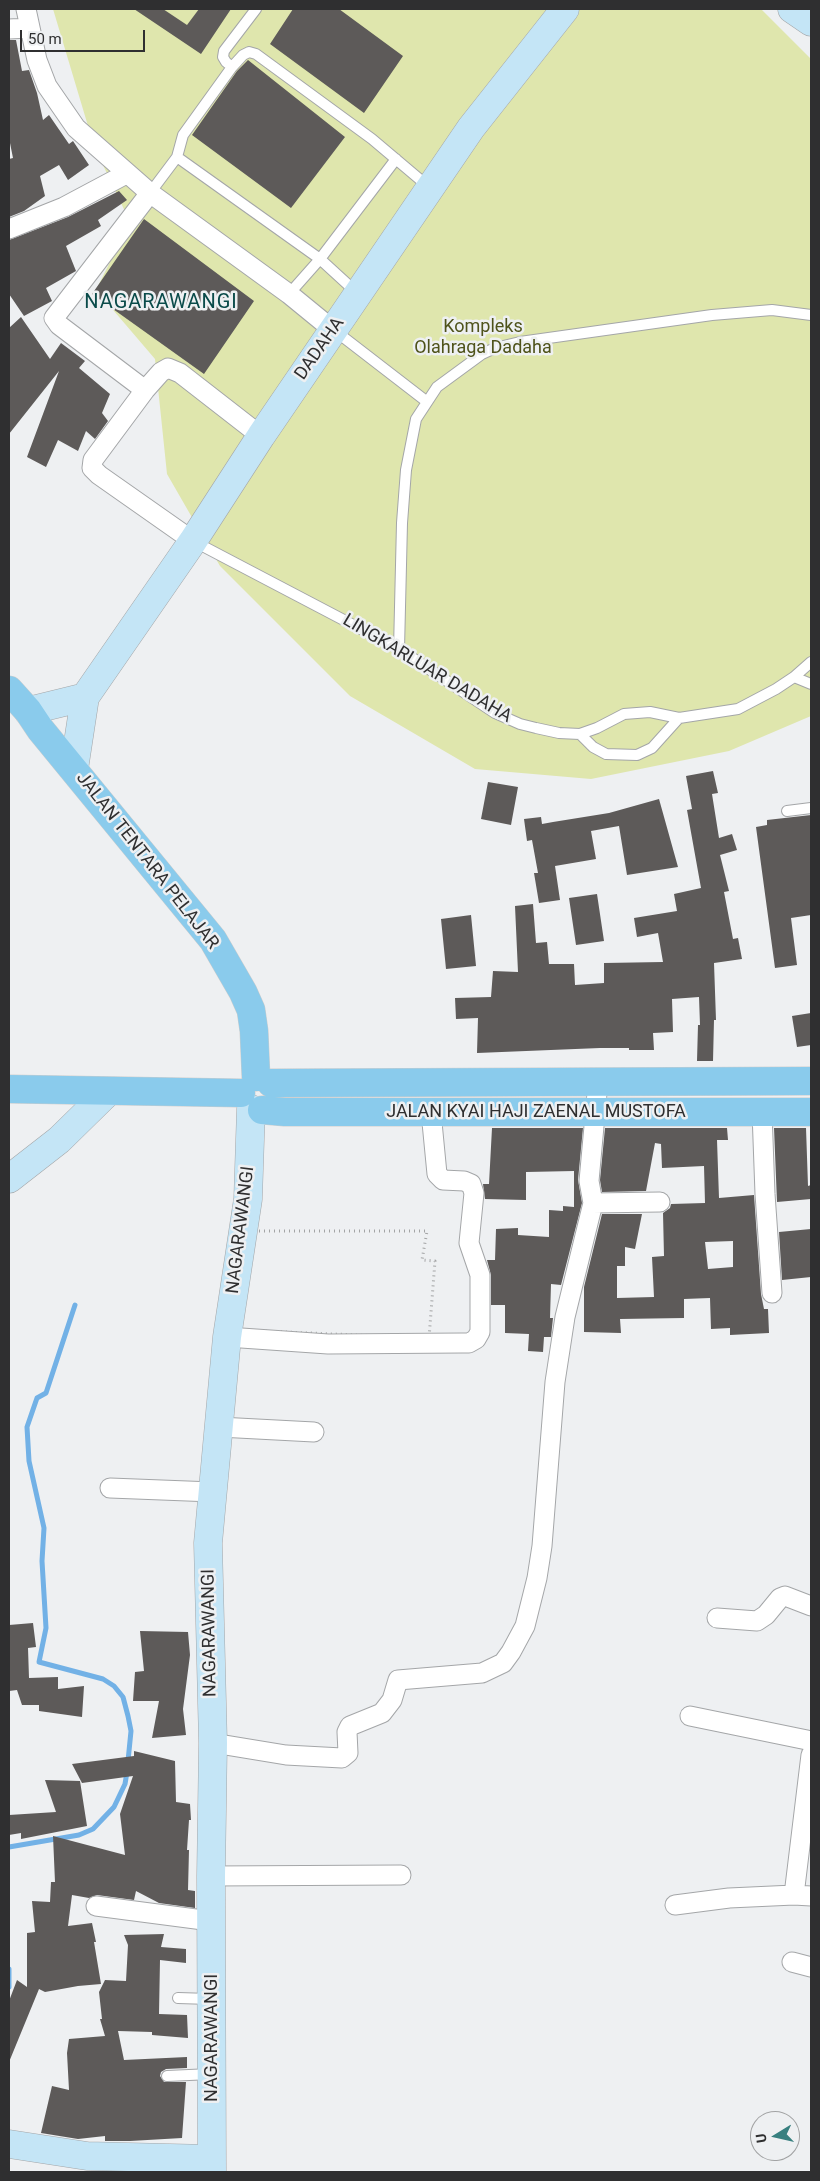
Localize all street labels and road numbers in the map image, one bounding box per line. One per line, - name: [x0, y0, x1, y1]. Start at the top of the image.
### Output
- street label: DADAHA: [291, 314, 349, 384]
- street label: LINGKARLUAR DADAHA: [339, 610, 515, 728]
- street label: JALAN TENTARA PELAJAR: [71, 768, 223, 954]
- street label: JALAN KYAI HAJI ZAENAL MUSTOFA: [386, 1101, 686, 1123]
- street label: NAGARAWANGI: [222, 1165, 260, 1295]
- street label: NAGARAWANGI: [198, 1569, 222, 1697]
- street label: NAGARAWANGI: [201, 1974, 223, 2102]

